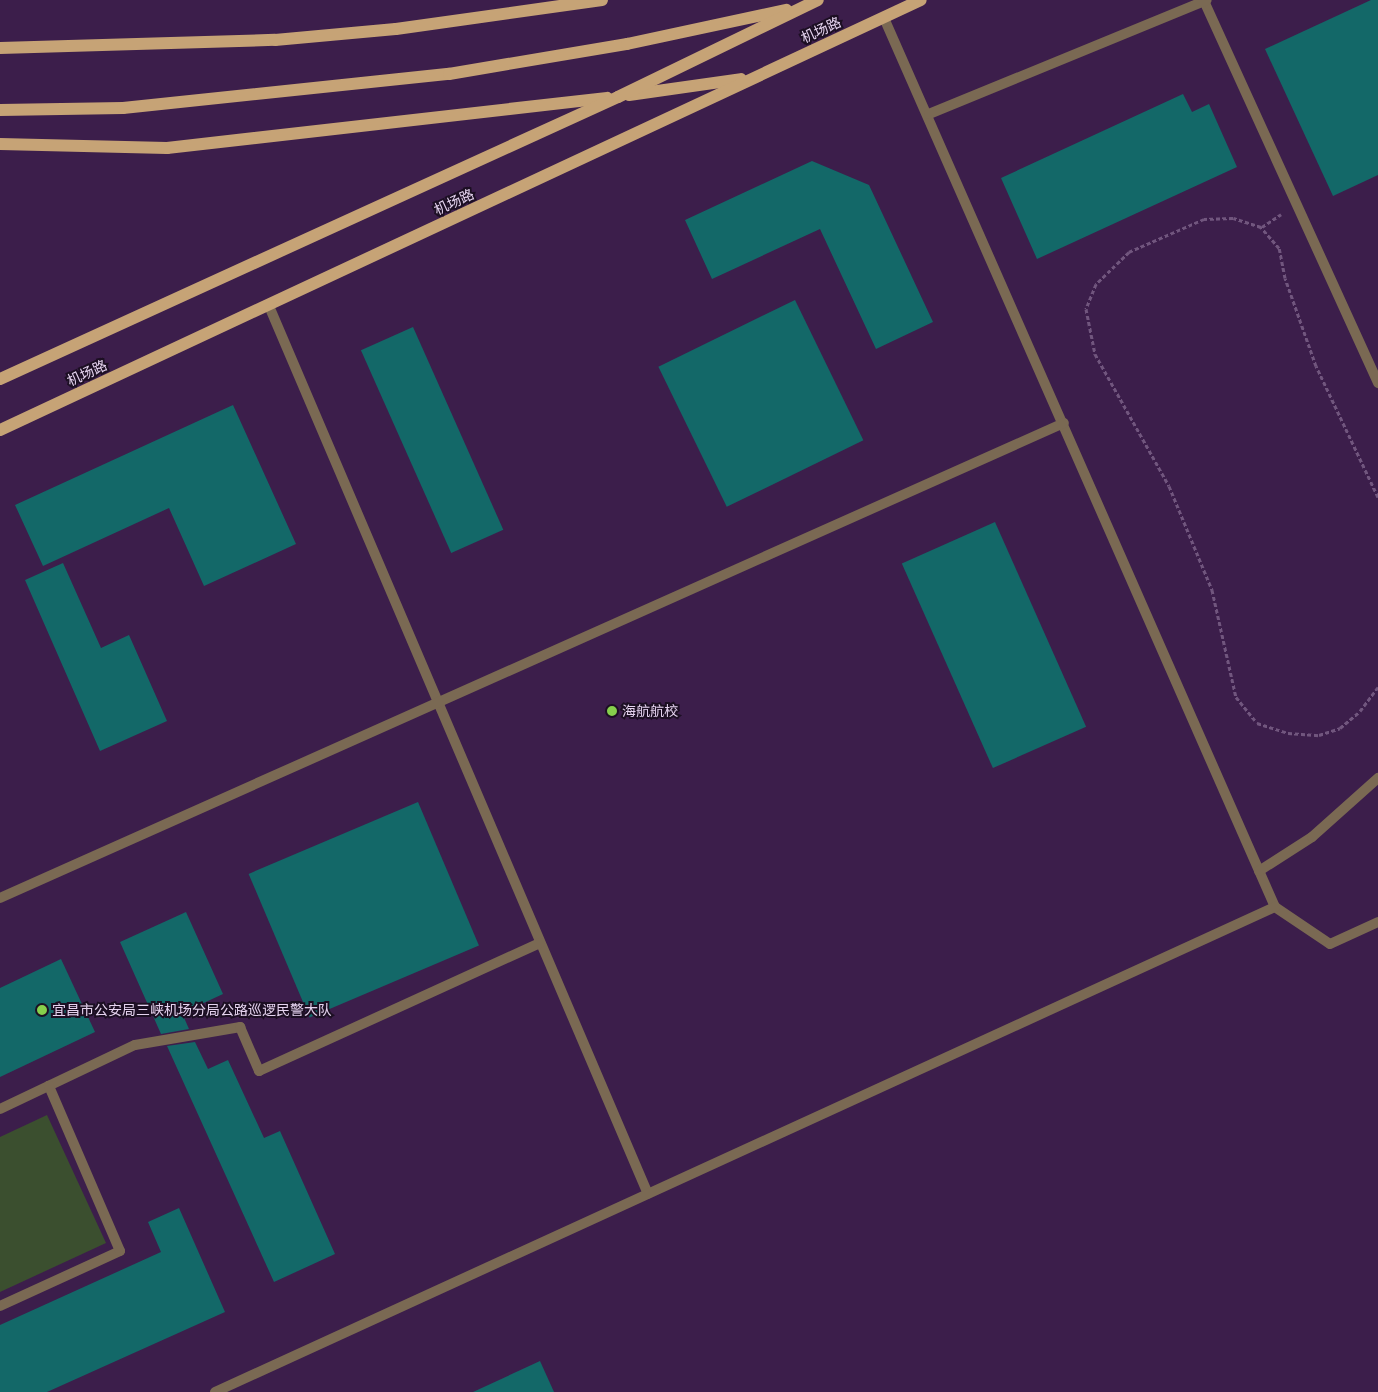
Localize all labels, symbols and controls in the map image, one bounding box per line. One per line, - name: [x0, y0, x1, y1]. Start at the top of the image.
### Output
- street label: 机场路: [798, 14, 844, 46]
- street label: 机场路: [431, 186, 477, 218]
- street label: 机场路: [64, 357, 110, 389]
- place label: 海航航校: [622, 703, 678, 719]
- marker: 海航航校: [606, 705, 618, 717]
- place label: 宜昌市公安局三峡机场分局公路巡逻民警大队: [52, 1002, 332, 1018]
- marker: 宜昌市公安局三峡机场分局公路巡逻民警大队: [36, 1004, 48, 1016]

